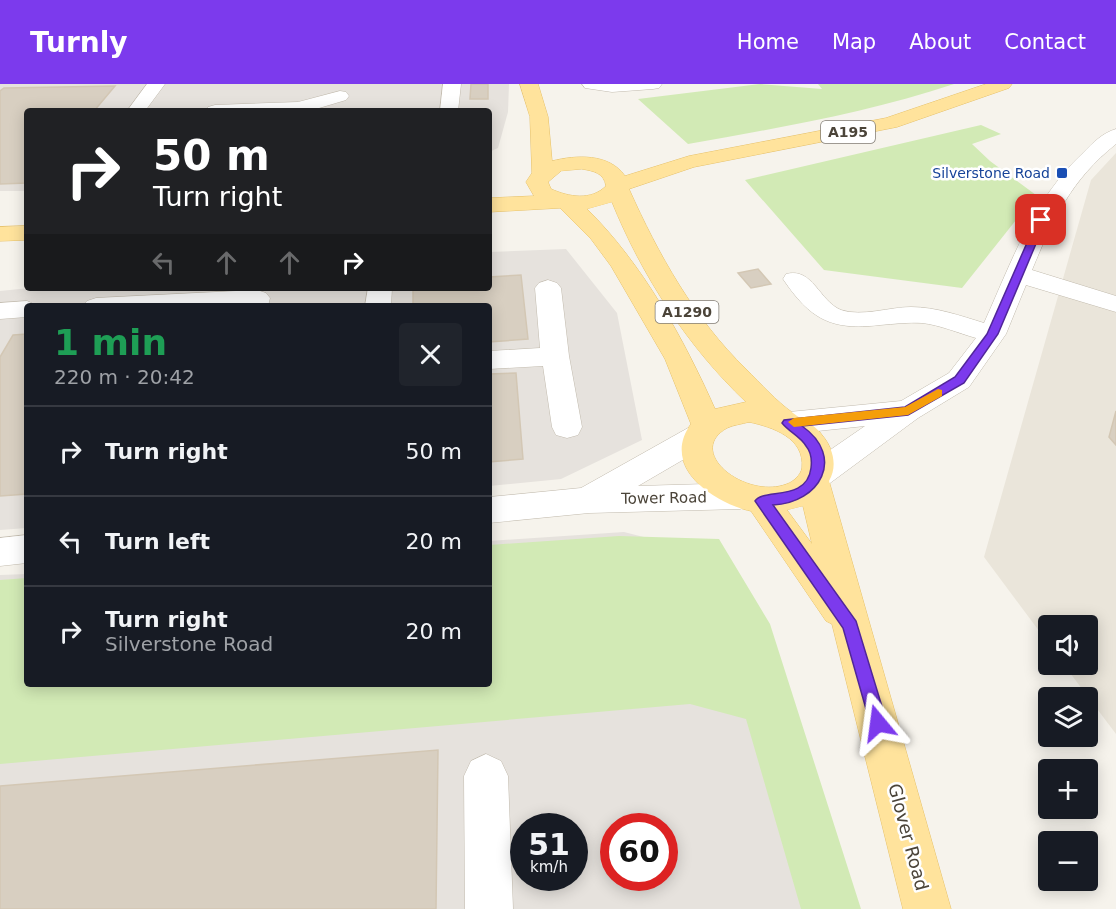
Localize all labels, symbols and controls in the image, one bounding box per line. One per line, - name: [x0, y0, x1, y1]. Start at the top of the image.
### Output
- text: Turnly: [30, 26, 128, 59]
- text: Home: [737, 30, 799, 54]
- text: Map: [832, 30, 876, 54]
- text: About: [909, 30, 971, 54]
- text: Contact: [1004, 30, 1086, 54]
- road number: A195: [821, 121, 875, 143]
- text: 50 m: [153, 131, 270, 180]
- icon: right: [54, 132, 132, 210]
- place label: Silverstone Road: [932, 165, 1050, 181]
- marker: Silverstone Road: [1055, 166, 1069, 180]
- text: Turn right: [153, 181, 282, 212]
- pin: [1015, 194, 1066, 245]
- icon: arrive: [1024, 203, 1057, 236]
- icon: left: [147, 246, 180, 279]
- icon: ahead: [210, 246, 243, 279]
- icon: ahead: [273, 246, 306, 279]
- icon: right: [336, 246, 369, 279]
- road number: A1290: [656, 301, 718, 323]
- text: 1 min: [54, 322, 167, 363]
- button: close: [399, 323, 462, 386]
- text: 220 m · 20:42: [54, 365, 195, 389]
- icon: right: [54, 435, 87, 468]
- text: Turn right: [105, 439, 228, 464]
- text: 50 m: [406, 439, 462, 464]
- street label: Tower Road: [620, 488, 707, 508]
- icon: left: [54, 525, 87, 558]
- text: Turn left: [105, 529, 210, 554]
- text: 20 m: [406, 529, 462, 554]
- text: Turn right: [105, 607, 228, 632]
- icon: right: [54, 615, 87, 648]
- map controls: [1038, 615, 1098, 891]
- button: sound: [1038, 615, 1098, 675]
- text: 20 m: [406, 619, 462, 644]
- text: Silverstone Road: [105, 632, 273, 656]
- button: layers: [1038, 687, 1098, 747]
- position arrow: [846, 691, 910, 755]
- button: +: [1038, 759, 1098, 819]
- street label: Glover Road: [884, 781, 933, 893]
- speed limit sign: 60: [600, 813, 678, 891]
- text: 51: [528, 827, 570, 862]
- button: −: [1038, 831, 1098, 891]
- text: km/h: [530, 858, 568, 876]

